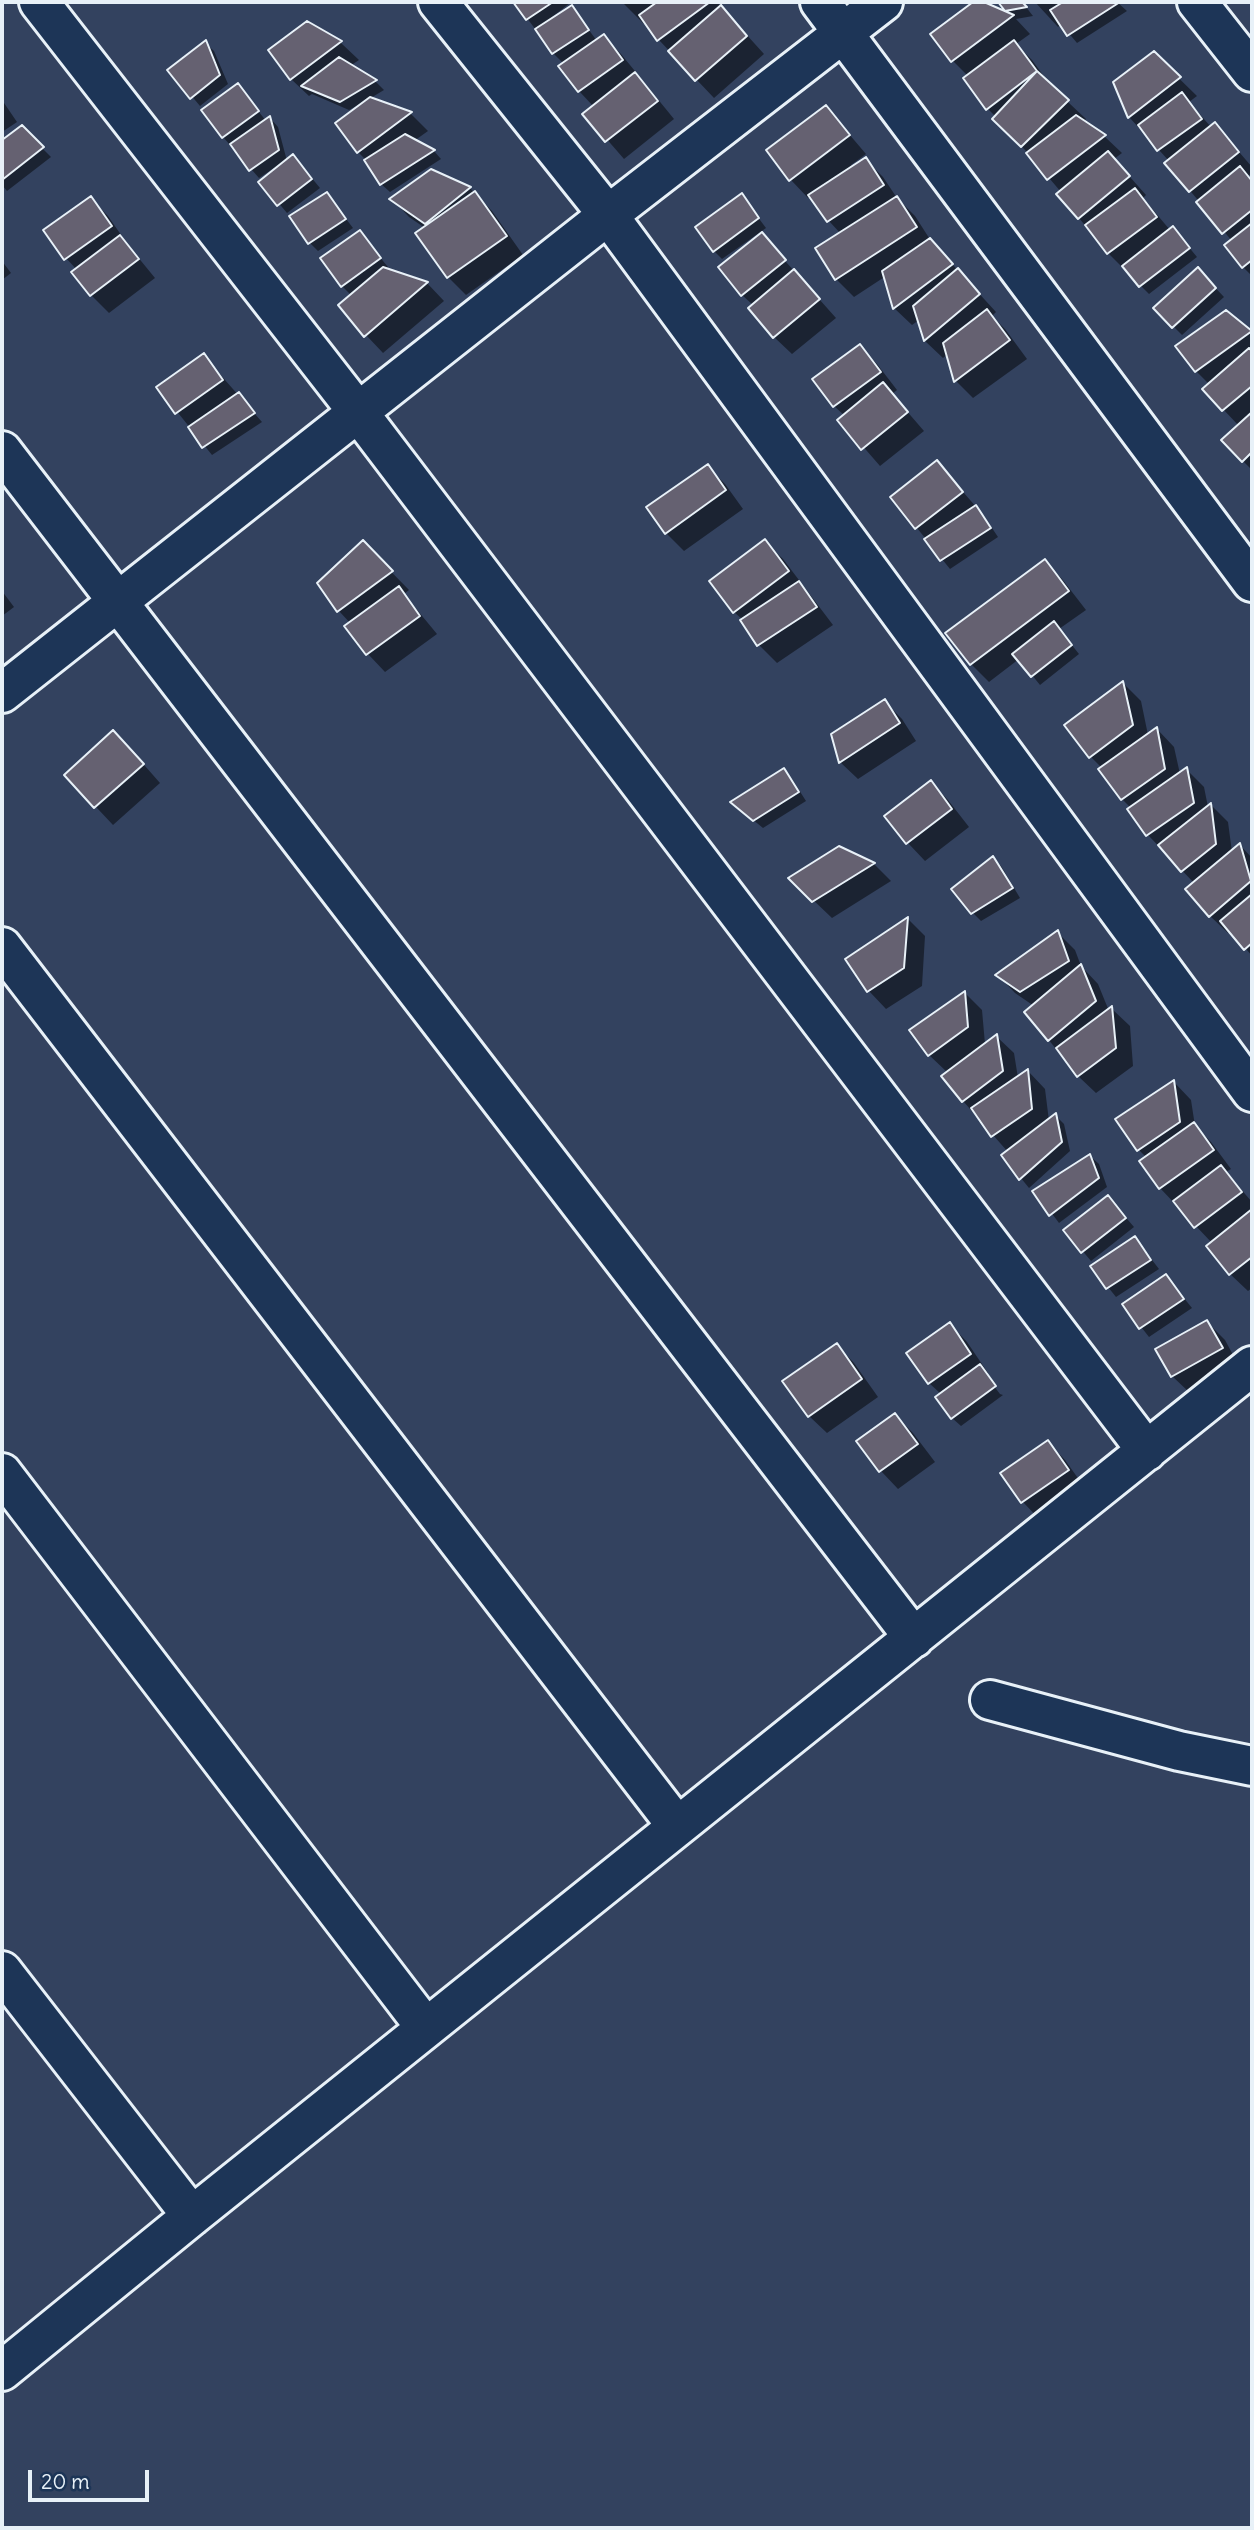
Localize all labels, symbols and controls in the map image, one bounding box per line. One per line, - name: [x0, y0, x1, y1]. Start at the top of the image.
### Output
- scale bar: [32, 2456, 152, 2500]
- text: 20 m: [41, 2468, 90, 2495]

